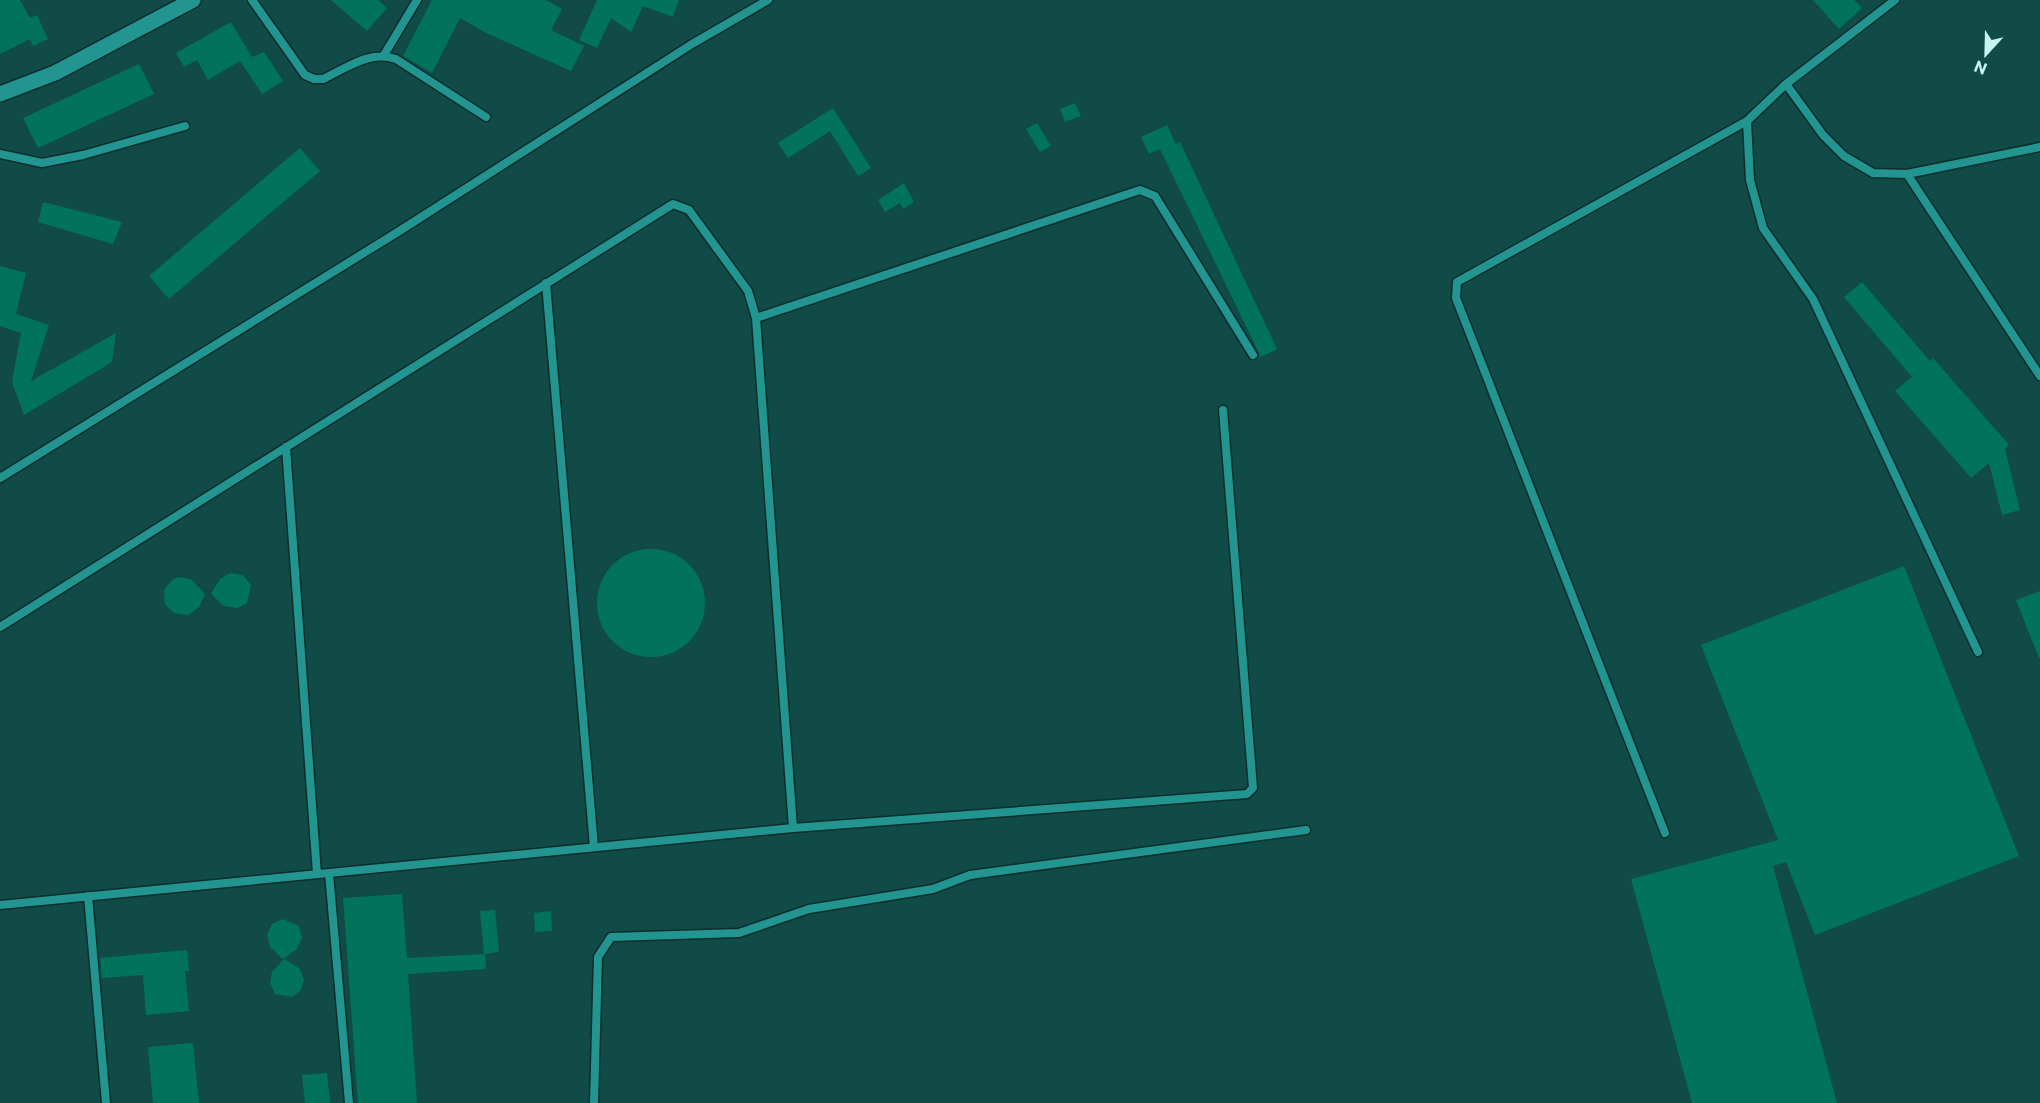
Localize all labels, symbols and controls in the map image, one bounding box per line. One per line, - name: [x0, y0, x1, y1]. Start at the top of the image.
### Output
- north arrow: [1956, 24, 2016, 84]
- text: N: [1971, 57, 1989, 79]

